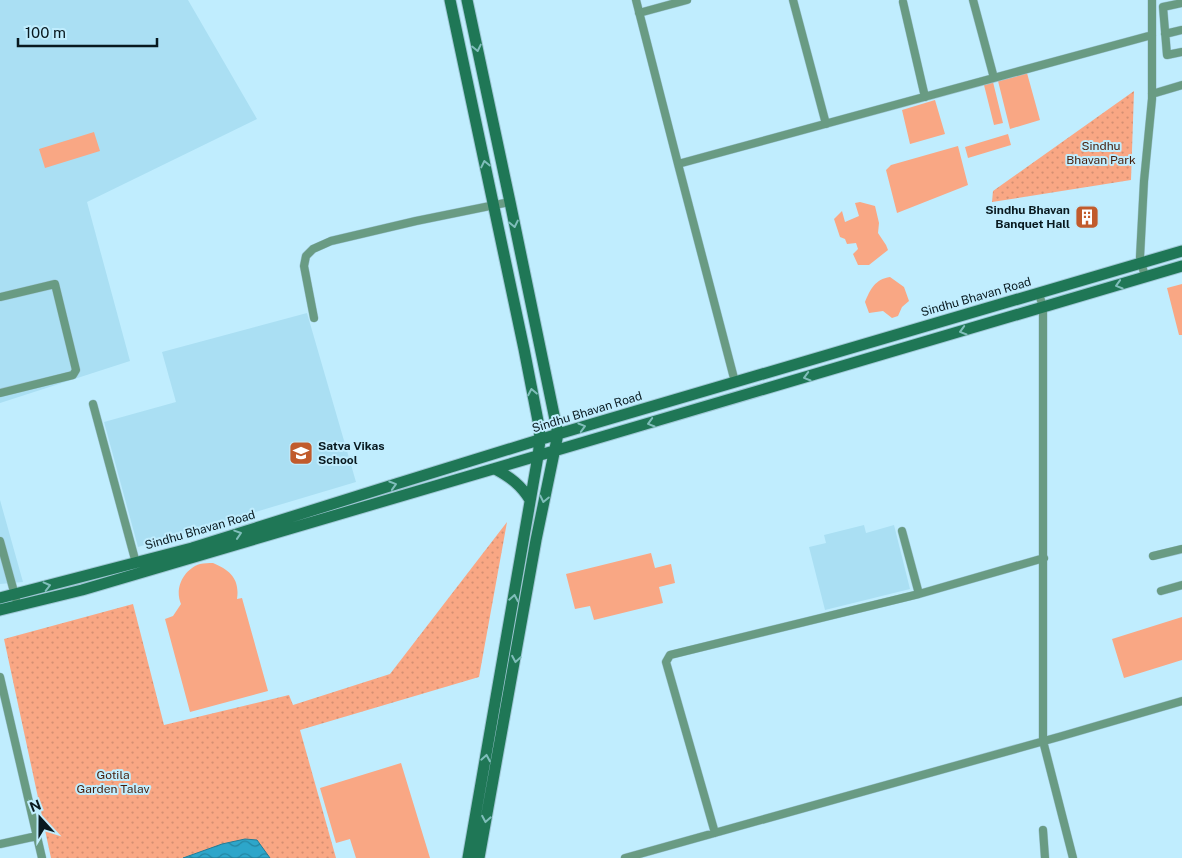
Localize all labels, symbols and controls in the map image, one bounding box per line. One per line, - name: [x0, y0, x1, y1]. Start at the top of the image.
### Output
- scale bar: [18, 15, 156, 47]
- text: 100 m: [25, 24, 66, 41]
- one-way arrow: [471, 43, 482, 52]
- park label: Sindhu Bhavan Park: [1066, 139, 1136, 167]
- one-way arrow: [480, 160, 491, 169]
- place label: Sindhu Bhavan Banquet Hall: [985, 203, 1070, 231]
- building icon: Sindhu Bhavan Banquet Hall: [1074, 204, 1100, 230]
- one-way arrow: [509, 219, 519, 228]
- street label: Sindhu Bhavan Road: [919, 275, 1033, 319]
- one-way arrow: [1115, 280, 1123, 290]
- one-way arrow: [959, 326, 967, 336]
- one-way arrow: [803, 372, 811, 382]
- one-way arrow: [527, 387, 538, 396]
- street label: Sindhu Bhavan Road: [530, 389, 644, 435]
- one-way arrow: [647, 417, 656, 427]
- one-way arrow: [577, 423, 585, 433]
- place label: Satva Vikas School: [318, 439, 385, 467]
- school or university icon: Satva Vikas School: [288, 440, 314, 466]
- one-way arrow: [388, 480, 396, 490]
- one-way arrow: [540, 495, 550, 503]
- street label: Sindhu Bhavan Road: [143, 508, 257, 552]
- one-way arrow: [233, 530, 241, 540]
- one-way arrow: [43, 581, 51, 591]
- one-way arrow: [508, 594, 518, 603]
- one-way arrow: [511, 654, 521, 663]
- one-way arrow: [480, 754, 490, 763]
- park label: Gotila Garden Talav: [77, 768, 149, 796]
- north arrow: [15, 793, 65, 843]
- text: N: [27, 796, 43, 815]
- one-way arrow: [482, 814, 492, 823]

